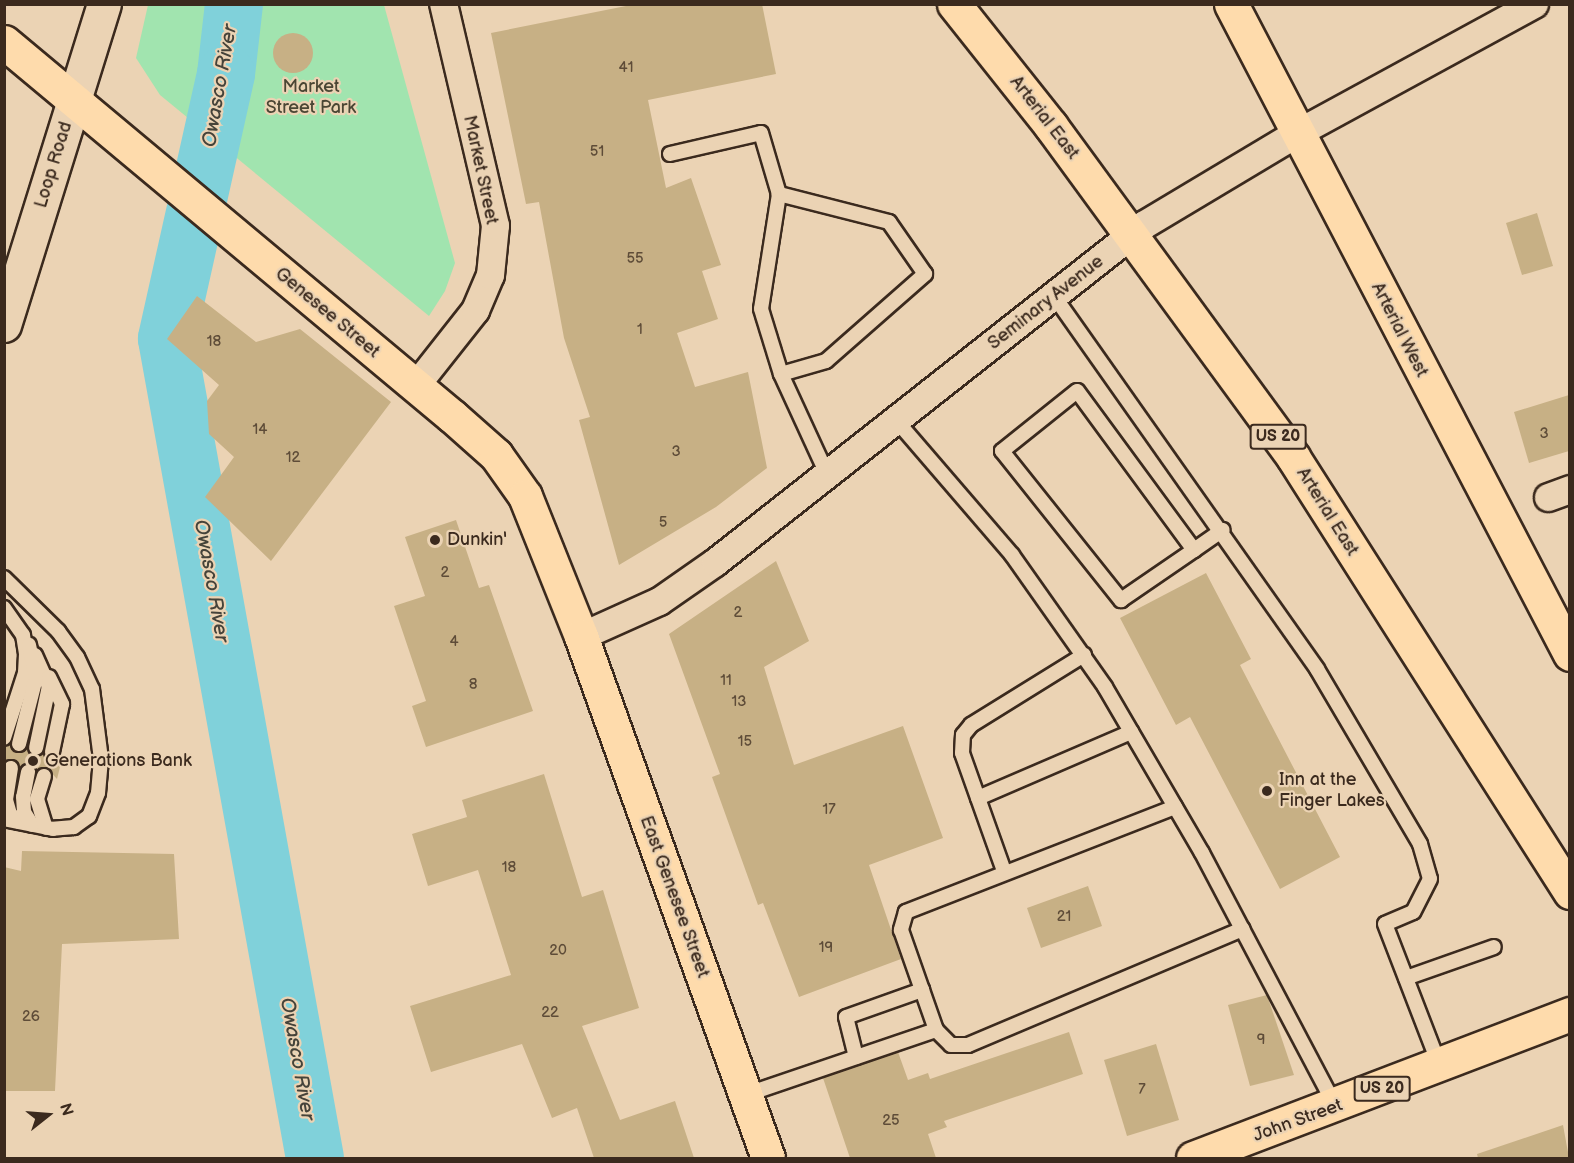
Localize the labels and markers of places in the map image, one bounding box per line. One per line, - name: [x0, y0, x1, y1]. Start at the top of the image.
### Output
- place label: Dunkin': [447, 529, 507, 551]
- marker: Dunkin': [428, 533, 442, 547]
- place label: Generations Bank: [45, 750, 192, 772]
- marker: Generations Bank: [26, 754, 40, 768]
- place label: Inn at the Finger Lakes: [1279, 770, 1385, 812]
- marker: Inn at the Finger Lakes: [1260, 784, 1274, 798]

